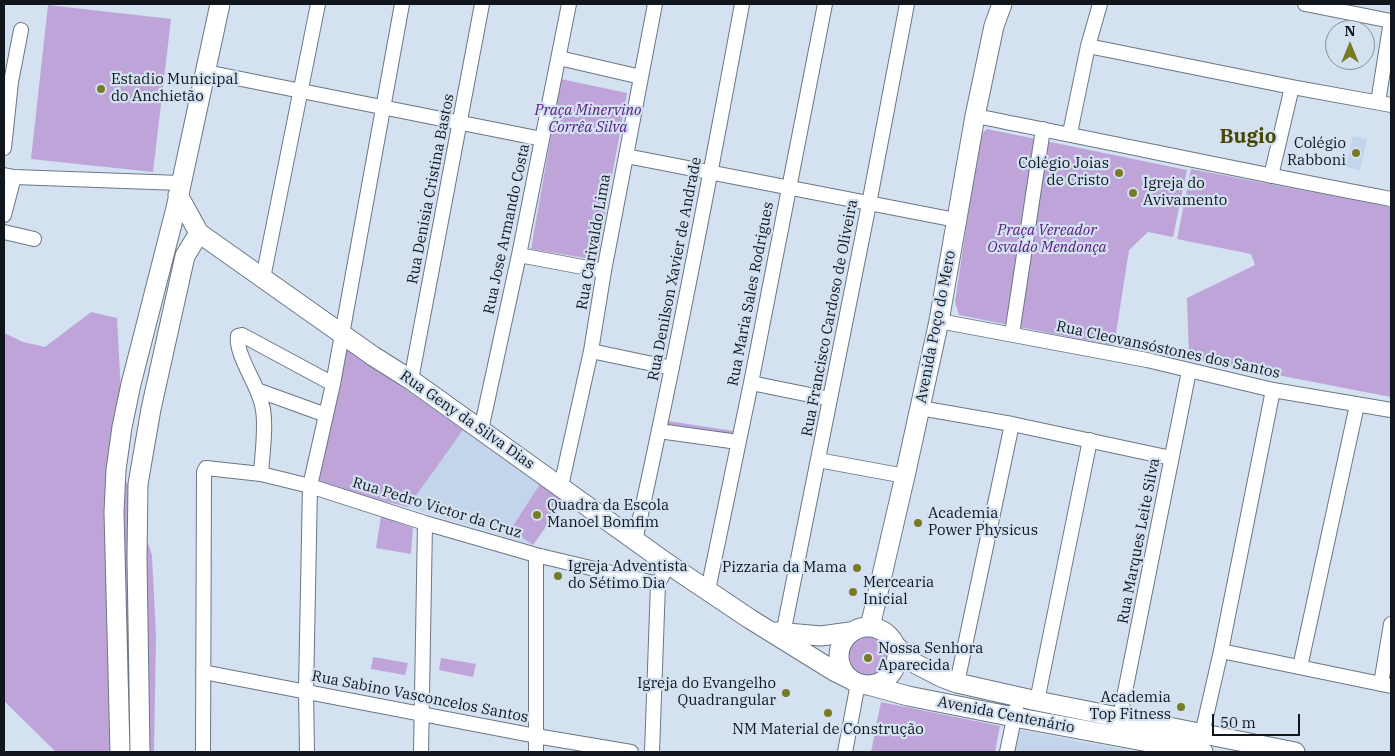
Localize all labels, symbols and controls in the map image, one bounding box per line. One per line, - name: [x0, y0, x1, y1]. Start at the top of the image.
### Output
- north arrow: [1325, 20, 1375, 70]
- text: N: [1344, 22, 1356, 40]
- place label: Estadio Municipal do Anchietão: [111, 71, 238, 106]
- marker: Estadio Municipal do Anchietão: [95, 83, 107, 95]
- street label: Rua Denisia Cristina Bastos: [404, 92, 458, 286]
- park label: Praça Minervino Corrêa Silva: [535, 102, 641, 137]
- district label: Bugio: [1220, 125, 1276, 149]
- place label: Colégio Rabboni: [1287, 135, 1346, 170]
- street label: Rua Jose Armando Costa: [480, 142, 534, 316]
- marker: Colégio Rabboni: [1350, 147, 1362, 159]
- place label: Colégio Joias de Cristo: [1018, 155, 1109, 190]
- street label: Rua Denilson Xavier de Andrade: [644, 156, 706, 382]
- marker: Colégio Joias de Cristo: [1113, 167, 1125, 179]
- street label: Rua Carivaldo Lima: [573, 173, 615, 311]
- place label: Igreja do Avivamento: [1143, 175, 1227, 210]
- marker: Igreja do Avivamento: [1127, 187, 1139, 199]
- street label: Rua Francisco Cardoso de Oliveira: [798, 198, 862, 438]
- street label: Rua Maria Sales Rodrigues: [724, 200, 778, 388]
- park label: Praça Vereador Osvaldo Mendonça: [987, 222, 1107, 257]
- street label: Avenida Poço do Mero: [912, 249, 960, 405]
- street label: Rua Cleovansóstones dos Santos: [1054, 317, 1282, 383]
- street label: Rua Geny da Silva Dias: [396, 367, 538, 473]
- street label: Rua Marques Leite Silva: [1114, 457, 1164, 625]
- street label: Rua Pedro Victor da Cruz: [350, 474, 524, 542]
- place label: Quadra da Escola Manoel Bomfim: [547, 497, 669, 532]
- place label: Academia Power Physicus: [928, 505, 1038, 540]
- marker: Quadra da Escola Manoel Bomfim: [531, 509, 543, 521]
- marker: Academia Power Physicus: [912, 517, 924, 529]
- place label: Igreja Adventista do Sétimo Dia: [568, 558, 688, 593]
- place label: Pizzaria da Mama: [722, 559, 847, 577]
- marker: Pizzaria da Mama: [851, 562, 863, 574]
- marker: Igreja Adventista do Sétimo Dia: [552, 570, 564, 582]
- place label: Mercearia Inicial: [863, 574, 934, 609]
- marker: Mercearia Inicial: [847, 586, 859, 598]
- place label: Nossa Senhora Aparecida: [878, 640, 983, 675]
- marker: Nossa Senhora Aparecida: [862, 652, 874, 664]
- street label: Rua Sabino Vasconcelos Santos: [310, 667, 530, 727]
- place label: Igreja do Evangelho Quadrangular: [637, 675, 776, 710]
- marker: Igreja do Evangelho Quadrangular: [780, 687, 792, 699]
- place label: Academia Top Fitness: [1090, 689, 1171, 724]
- street label: Avenida Centenário: [936, 693, 1076, 737]
- marker: Academia Top Fitness: [1175, 701, 1187, 713]
- scale bar: [1215, 704, 1302, 736]
- marker: NM Material de Construção: [822, 707, 834, 719]
- text: 50 m: [1220, 713, 1256, 732]
- place label: NM Material de Construção: [732, 721, 924, 739]

